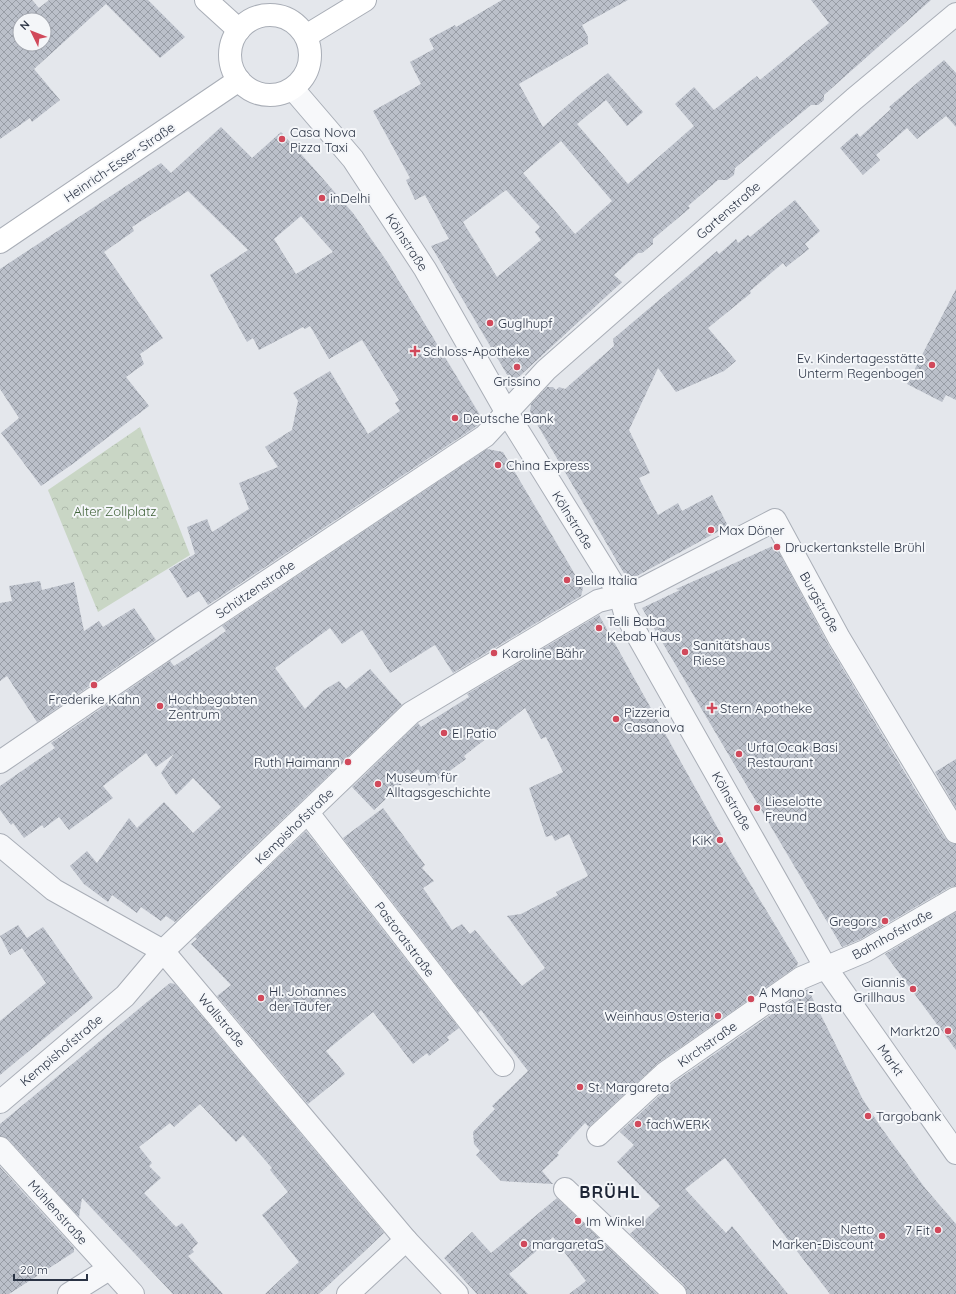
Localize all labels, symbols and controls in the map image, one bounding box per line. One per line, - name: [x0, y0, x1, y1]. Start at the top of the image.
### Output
- north arrow: [12, 12, 52, 52]
- text: N: [17, 17, 33, 33]
- street label: Heinrich-Esser-Straße: [60, 119, 178, 205]
- place label: Casa Nova Pizza Taxi: [290, 124, 356, 155]
- marker: Casa Nova Pizza Taxi: [277, 134, 287, 144]
- street label: Gartenstraße: [693, 178, 763, 242]
- place label: inDelhi: [330, 190, 370, 206]
- marker: inDelhi: [317, 193, 327, 203]
- street label: Kölnstraße: [382, 210, 432, 274]
- place label: Guglhupf: [498, 315, 553, 331]
- marker: Guglhupf: [485, 318, 495, 328]
- place label: Schloss-Apotheke: [423, 343, 530, 359]
- marker: Schloss-Apotheke: [410, 346, 420, 356]
- place label: Ev. Kindertagesstätte Unterm Regenbogen: [797, 350, 924, 381]
- marker: Ev. Kindertagesstätte Unterm Regenbogen: [927, 360, 937, 370]
- marker: Grissino: [512, 362, 522, 372]
- place label: Grissino: [493, 373, 541, 389]
- place label: Deutsche Bank: [463, 410, 554, 426]
- marker: Deutsche Bank: [450, 413, 460, 423]
- place label: China Express: [506, 457, 589, 473]
- marker: China Express: [493, 460, 503, 470]
- street label: Kölnstraße: [549, 488, 597, 552]
- park label: Alter Zollplatz: [73, 503, 157, 519]
- place label: Max Döner: [719, 522, 785, 538]
- marker: Max Döner: [706, 525, 716, 535]
- place label: Druckertankstelle Brühl: [785, 539, 925, 555]
- marker: Druckertankstelle Brühl: [772, 542, 782, 552]
- street label: Schützenstraße: [212, 556, 298, 622]
- street label: Burgstraße: [797, 569, 843, 635]
- place label: Bella Italia: [575, 572, 637, 588]
- marker: Bella Italia: [562, 575, 572, 585]
- place label: Telli Baba Kebab Haus: [607, 613, 681, 644]
- marker: Telli Baba Kebab Haus: [594, 623, 604, 633]
- place label: Sanitätshaus Riese: [693, 637, 770, 668]
- place label: Karoline Bähr: [502, 645, 584, 661]
- marker: Sanitätshaus Riese: [680, 647, 690, 657]
- marker: Karoline Bähr: [489, 648, 499, 658]
- marker: Frederike Kahn: [89, 680, 99, 690]
- place label: Frederike Kahn: [48, 691, 140, 707]
- place label: Hochbegabten Zentrum: [168, 691, 258, 722]
- place label: Stern Apotheke: [720, 700, 812, 716]
- marker: Hochbegabten Zentrum: [155, 701, 165, 711]
- marker: Stern Apotheke: [707, 703, 717, 713]
- place label: Pizzeria Casanova: [624, 704, 684, 735]
- marker: Pizzeria Casanova: [611, 714, 621, 724]
- place label: El Patio: [452, 725, 497, 741]
- marker: El Patio: [439, 728, 449, 738]
- place label: Urfa Ocak Basi Restaurant: [747, 739, 838, 770]
- marker: Urfa Ocak Basi Restaurant: [734, 749, 744, 759]
- place label: Ruth Haimann: [254, 754, 340, 770]
- marker: Ruth Haimann: [343, 757, 353, 767]
- place label: Museum für Alltagsgeschichte: [386, 769, 491, 800]
- street label: Kölnstraße: [709, 769, 755, 833]
- marker: Museum für Alltagsgeschichte: [373, 779, 383, 789]
- street label: Kempishofstraße: [251, 785, 337, 867]
- place label: Lieselotte Freund: [765, 793, 822, 824]
- marker: Lieselotte Freund: [752, 803, 762, 813]
- place label: KiK: [692, 832, 712, 848]
- marker: KiK: [715, 835, 725, 845]
- street label: Pastoratstraße: [372, 898, 438, 980]
- street label: Bahnhofstraße: [849, 905, 935, 963]
- place label: Gregors: [829, 913, 877, 929]
- marker: Gregors: [880, 916, 890, 926]
- place label: Giannis Grillhaus: [854, 974, 905, 1005]
- place label: Hl. Johannes der Täufer: [269, 983, 346, 1014]
- place label: A Mano - Pasta E Basta: [759, 984, 842, 1015]
- marker: Giannis Grillhaus: [908, 984, 918, 994]
- street label: Wallstraße: [195, 990, 249, 1050]
- marker: Hl. Johannes der Täufer: [256, 993, 266, 1003]
- marker: A Mano - Pasta E Basta: [746, 994, 756, 1004]
- place label: Weinhaus Osteria: [604, 1008, 710, 1024]
- street label: Kempishofstraße: [16, 1011, 106, 1089]
- marker: Weinhaus Osteria: [713, 1011, 723, 1021]
- street label: Kirchstraße: [674, 1018, 740, 1070]
- place label: Markt20: [890, 1023, 940, 1039]
- marker: Markt20: [943, 1026, 953, 1036]
- street label: Markt: [874, 1041, 908, 1079]
- place label: St. Margareta: [588, 1079, 669, 1095]
- marker: St. Margareta: [575, 1082, 585, 1092]
- place label: Targobank: [876, 1108, 941, 1124]
- marker: Targobank: [863, 1111, 873, 1121]
- place label: fachWERK: [646, 1116, 710, 1132]
- marker: fachWERK: [633, 1119, 643, 1129]
- street label: Mühlenstraße: [25, 1176, 91, 1248]
- district label: BRÜHL: [579, 1181, 641, 1202]
- place label: Im Winkel: [586, 1213, 645, 1229]
- marker: Im Winkel: [573, 1216, 583, 1226]
- place label: Netto Marken-Discount: [772, 1221, 874, 1252]
- place label: 7 Fit: [905, 1222, 930, 1238]
- marker: 7 Fit: [933, 1225, 943, 1235]
- marker: Netto Marken-Discount: [877, 1231, 887, 1241]
- place label: margaretaS: [532, 1236, 604, 1252]
- marker: margaretaS: [519, 1239, 529, 1249]
- scale bar: [14, 1256, 87, 1282]
- text: 20 m: [20, 1262, 48, 1277]

